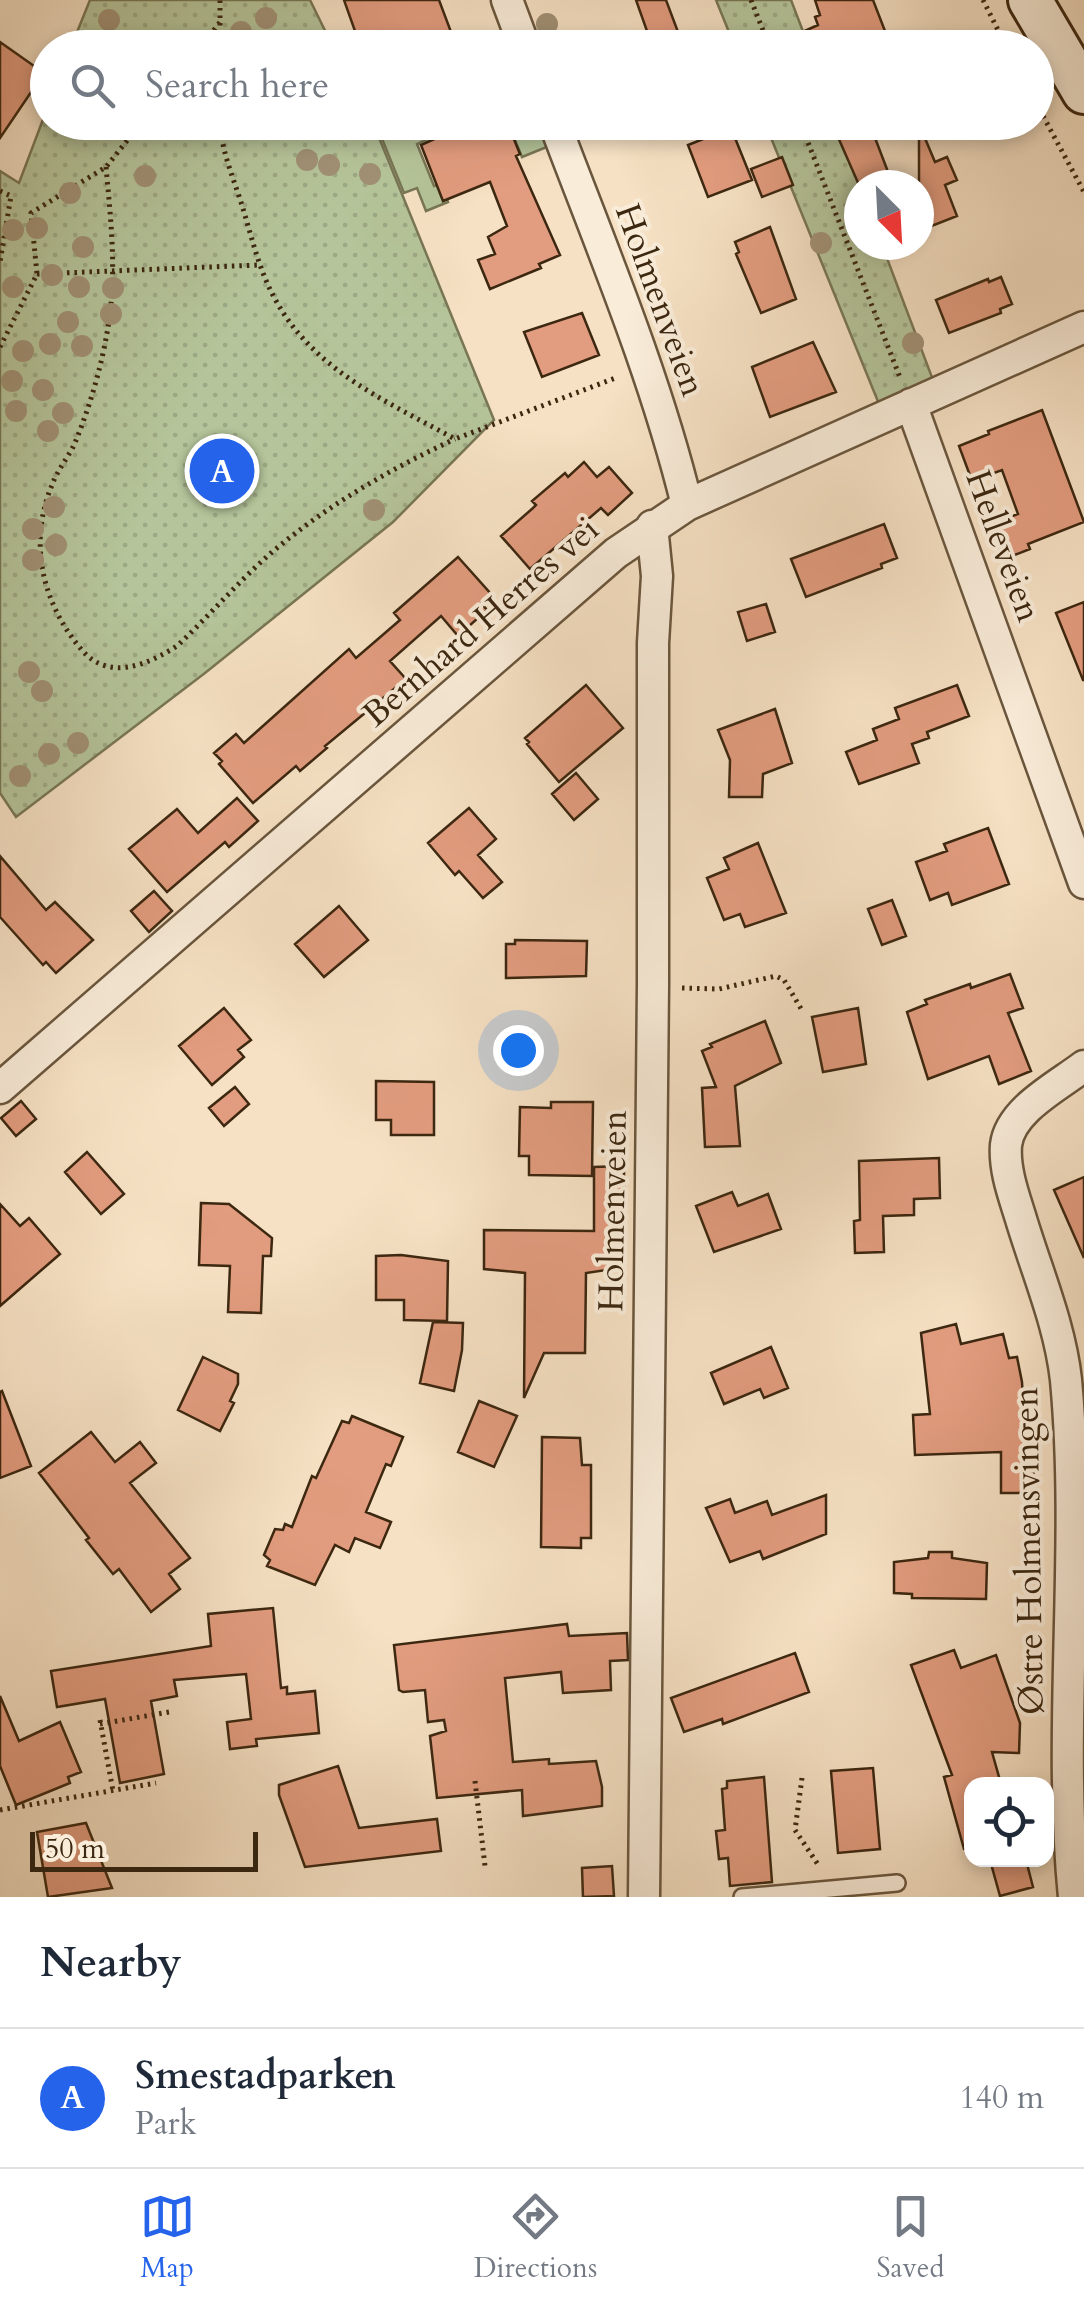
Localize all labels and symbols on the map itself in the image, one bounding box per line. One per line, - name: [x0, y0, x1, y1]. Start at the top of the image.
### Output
- north arrow: [844, 170, 934, 260]
- street label: Holmenveien: [603, 197, 717, 403]
- pin: A: [190, 434, 254, 508]
- street label: Helleveien: [953, 464, 1053, 629]
- street label: Bernhard Herres vei: [353, 506, 609, 738]
- your location: [493, 1025, 544, 1076]
- street label: Holmenveien: [587, 1110, 639, 1312]
- street label: Østre Holmensvingen: [1002, 1386, 1056, 1715]
- scale bar: [30, 1827, 258, 1872]

